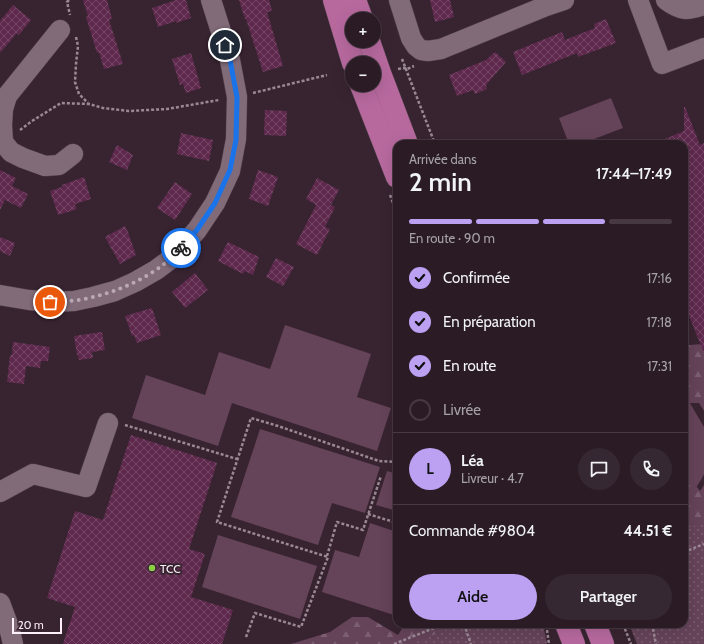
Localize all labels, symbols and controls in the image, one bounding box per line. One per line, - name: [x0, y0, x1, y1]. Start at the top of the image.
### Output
- map controls: [345, 12, 381, 92]
- button: +: [345, 12, 381, 48]
- pin: [208, 28, 242, 62]
- icon: home: [214, 34, 236, 56]
- button: −: [345, 56, 381, 92]
- text: Arrivée dans: [409, 151, 477, 167]
- text: 17:44–17:49: [596, 165, 672, 183]
- text: 2 min: [409, 166, 472, 198]
- courier: [161, 228, 201, 268]
- text: En route · 90 m: [409, 230, 495, 246]
- icon: bike: [170, 237, 192, 259]
- icon: check: [409, 267, 431, 289]
- text: Confirmée: [443, 269, 510, 287]
- text: 17:16: [647, 270, 672, 286]
- pin: [33, 285, 67, 319]
- icon: bag: [39, 291, 61, 313]
- icon: check: [409, 311, 431, 333]
- text: En préparation: [443, 313, 536, 331]
- text: 17:18: [646, 314, 672, 330]
- icon: check: [409, 355, 431, 377]
- text: En route: [443, 357, 496, 375]
- text: 17:31: [647, 358, 672, 374]
- text: Livrée: [443, 401, 481, 419]
- button: chat: [578, 448, 620, 490]
- button: phone: [630, 448, 672, 490]
- text: Léa: [461, 452, 484, 470]
- text: L: [426, 460, 434, 478]
- text: Livreur · 4.7: [461, 470, 524, 486]
- text: Commande #9804: [409, 522, 535, 540]
- text: 44.51 €: [623, 522, 672, 540]
- place label: TCC: [160, 561, 181, 576]
- marker: TCC: [147, 563, 157, 573]
- button: Aide: [409, 574, 537, 620]
- button: Partager: [545, 574, 672, 620]
- scale bar: [12, 616, 62, 635]
- text: 20 m: [18, 618, 44, 632]

